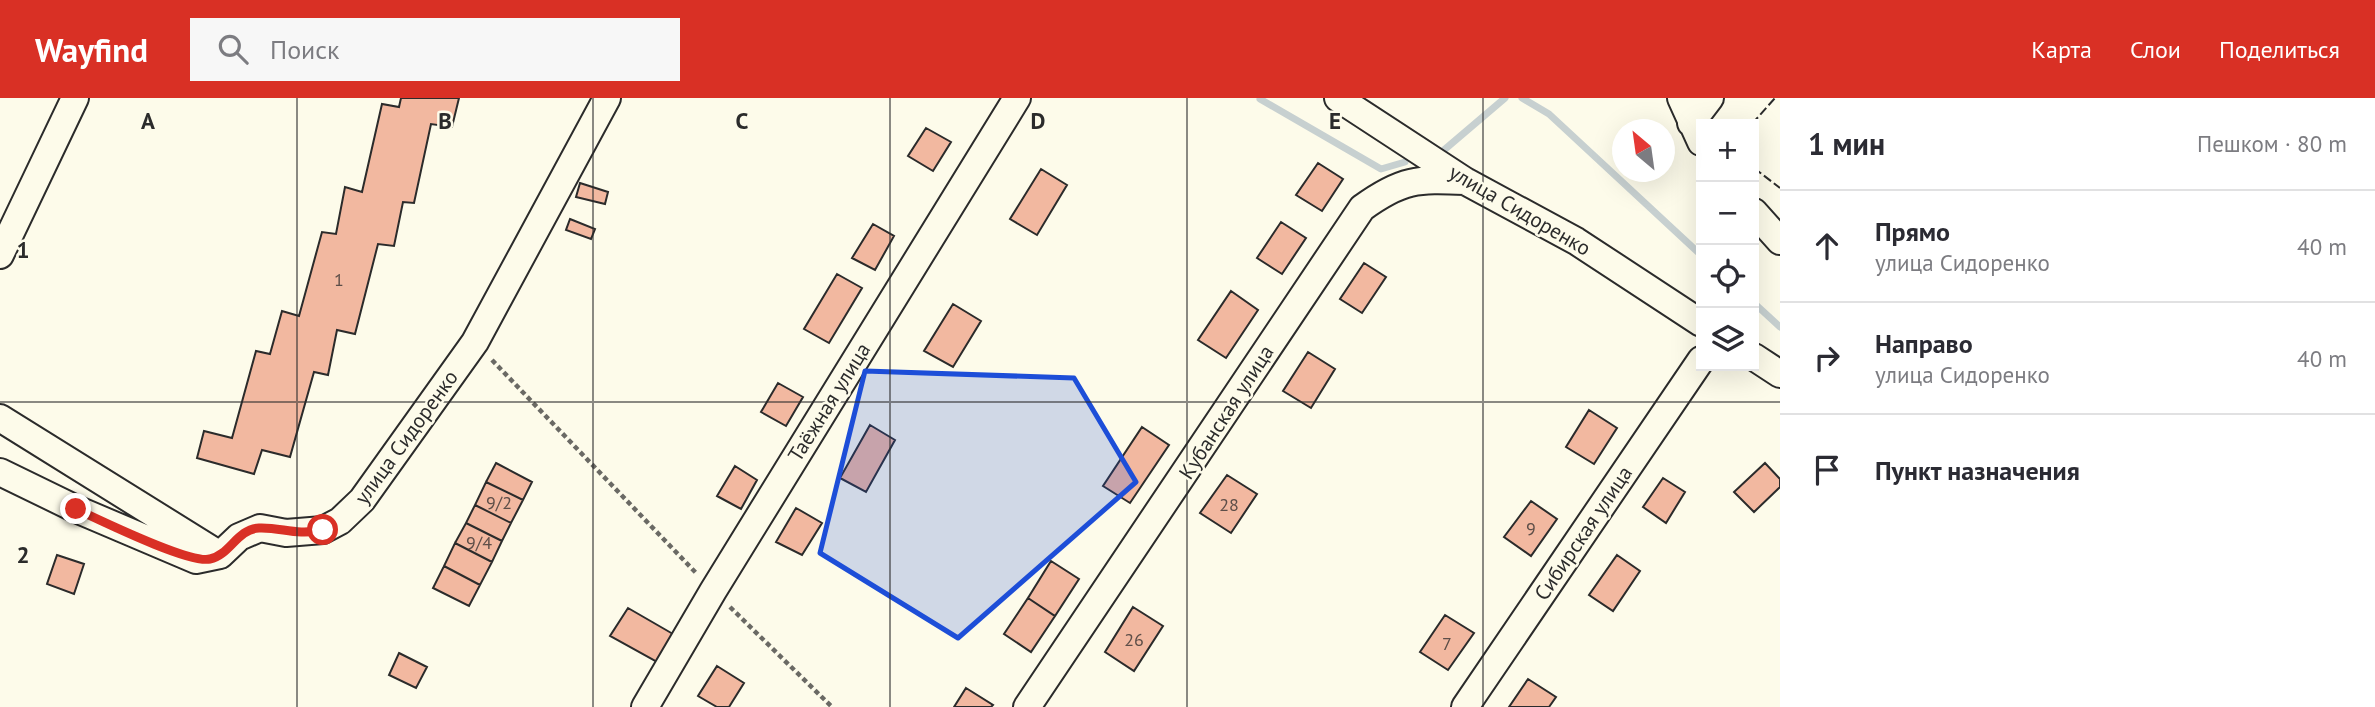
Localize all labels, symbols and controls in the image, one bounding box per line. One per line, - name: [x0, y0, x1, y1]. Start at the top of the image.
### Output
- search box: [190, 18, 680, 81]
- text: Wayfind: [35, 28, 148, 71]
- icon: search: [214, 30, 252, 68]
- text: Поиск: [270, 33, 339, 66]
- text: Карта: [2031, 34, 2092, 65]
- text: Слои: [2130, 34, 2181, 65]
- text: Поделиться: [2219, 34, 2340, 65]
- text: A: [141, 106, 155, 135]
- text: B: [438, 106, 452, 135]
- text: C: [736, 106, 749, 135]
- text: D: [1031, 106, 1045, 135]
- text: E: [1329, 106, 1341, 135]
- north arrow: [1612, 119, 1675, 182]
- map controls: [1696, 119, 1759, 371]
- button: +: [1696, 119, 1759, 182]
- text: 1 мин: [1808, 124, 1885, 163]
- text: Пешком · 80 m: [2197, 129, 2347, 158]
- street label: улица Сидоренко: [1444, 158, 1596, 262]
- button: −: [1696, 182, 1759, 245]
- text: Прямо: [1875, 215, 1950, 248]
- icon: ahead: [1808, 227, 1846, 265]
- text: 40 m: [2297, 232, 2347, 261]
- text: 1: [16, 235, 30, 264]
- button: locate: [1696, 245, 1759, 308]
- text: улица Сидоренко: [1875, 248, 2050, 277]
- house number: 1: [334, 268, 344, 291]
- button: layers: [1696, 308, 1759, 371]
- text: Направо: [1875, 327, 1973, 360]
- street label: Таёжная улица: [782, 338, 876, 466]
- icon: right: [1808, 339, 1846, 377]
- street label: Кубанская улица: [1173, 340, 1279, 484]
- text: 40 m: [2297, 344, 2347, 373]
- text: улица Сидоренко: [1875, 360, 2050, 389]
- street label: улица Сидоренко: [348, 365, 464, 509]
- icon: arrive: [1808, 451, 1846, 489]
- text: Пункт назначения: [1875, 454, 2080, 487]
- street label: Сибирская улица: [1528, 461, 1638, 605]
- house number: 9/2: [486, 491, 512, 514]
- route end: [60, 493, 91, 524]
- house number: 28: [1219, 493, 1239, 516]
- route start: [307, 514, 338, 545]
- house number: 9: [1526, 517, 1536, 540]
- house number: 9/4: [466, 531, 492, 554]
- text: 2: [16, 540, 30, 569]
- house number: 26: [1124, 628, 1144, 651]
- house number: 7: [1442, 632, 1452, 655]

